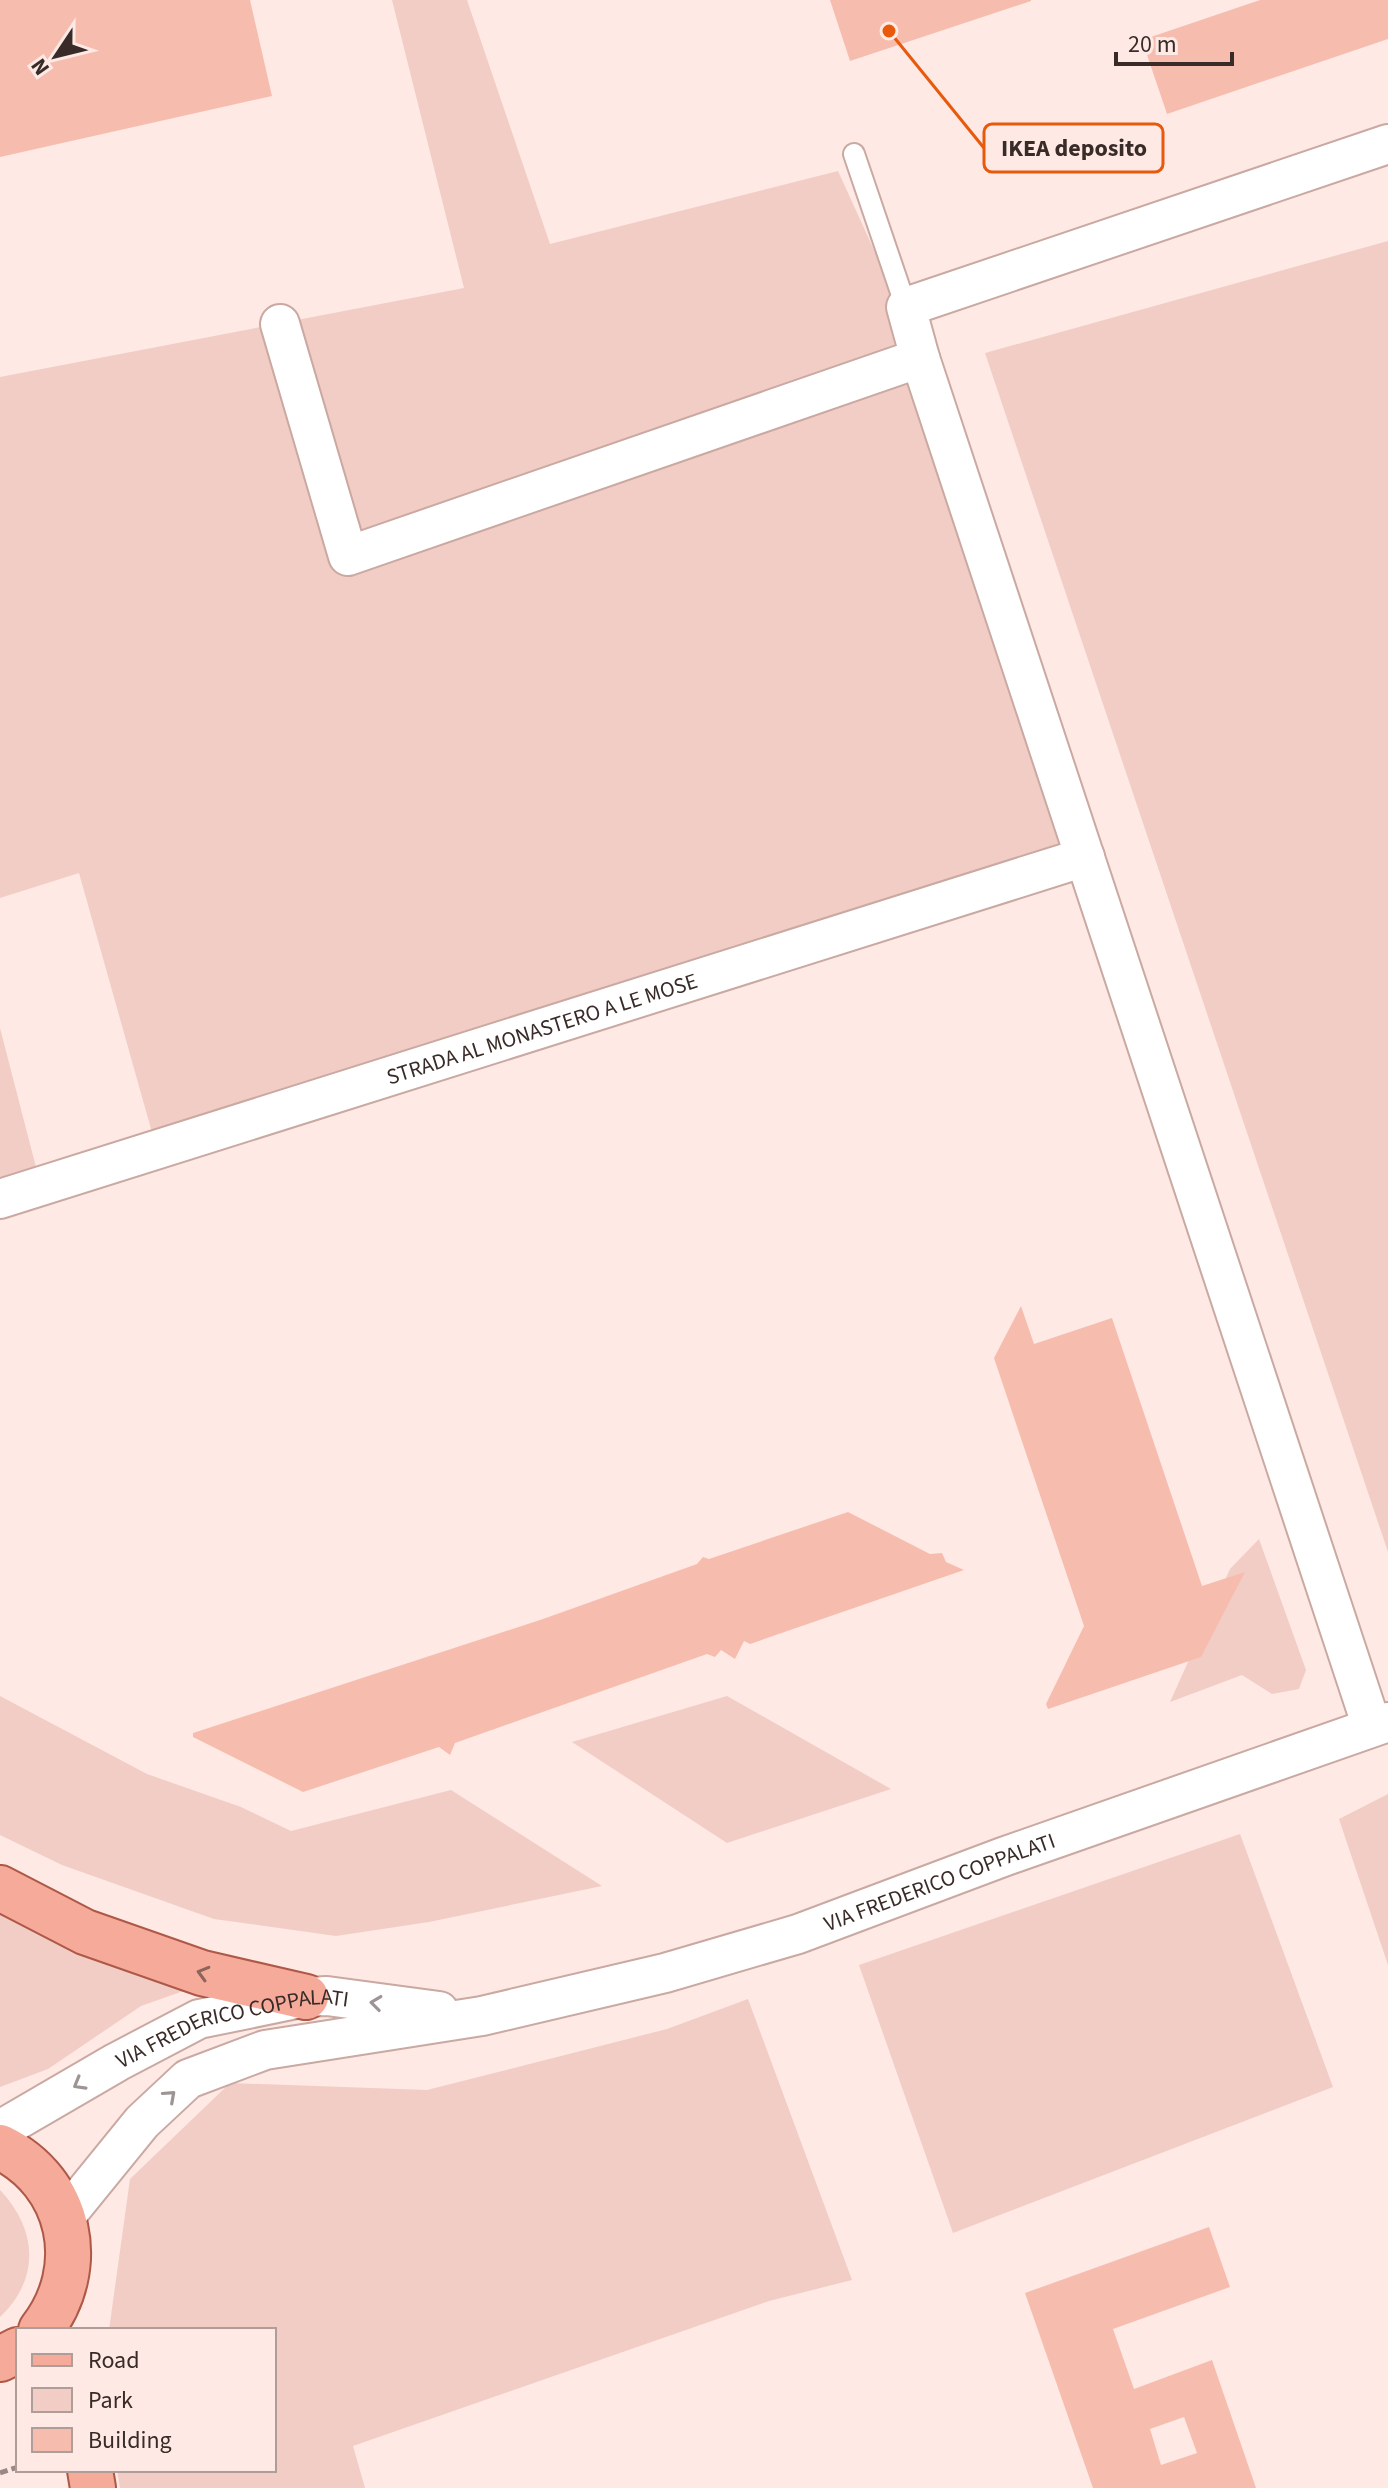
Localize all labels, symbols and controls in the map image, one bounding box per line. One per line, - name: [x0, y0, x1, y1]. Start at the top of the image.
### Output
- north arrow: [16, 16, 96, 96]
- scale bar: [1116, 16, 1232, 66]
- text: 20 m: [1128, 27, 1177, 62]
- text: N: [23, 52, 58, 82]
- callout: IKEA deposito: [984, 124, 1163, 172]
- text: IKEA deposito: [1001, 131, 1147, 166]
- street label: STRADA AL MONASTERO A LE MOSE: [383, 965, 702, 1093]
- street label: VIA FREDERICO COPPALATI: [820, 1825, 1060, 1940]
- one-way arrow: [197, 1965, 211, 1982]
- street label: VIA FREDERICO COPPALATI: [110, 1981, 351, 2077]
- one-way arrow: [370, 1994, 383, 2011]
- one-way arrow: [74, 2074, 88, 2089]
- one-way arrow: [161, 2091, 175, 2106]
- legend: [16, 2328, 276, 2472]
- text: Road: [88, 2343, 140, 2378]
- text: Park: [88, 2383, 133, 2418]
- text: Building: [88, 2423, 172, 2458]

